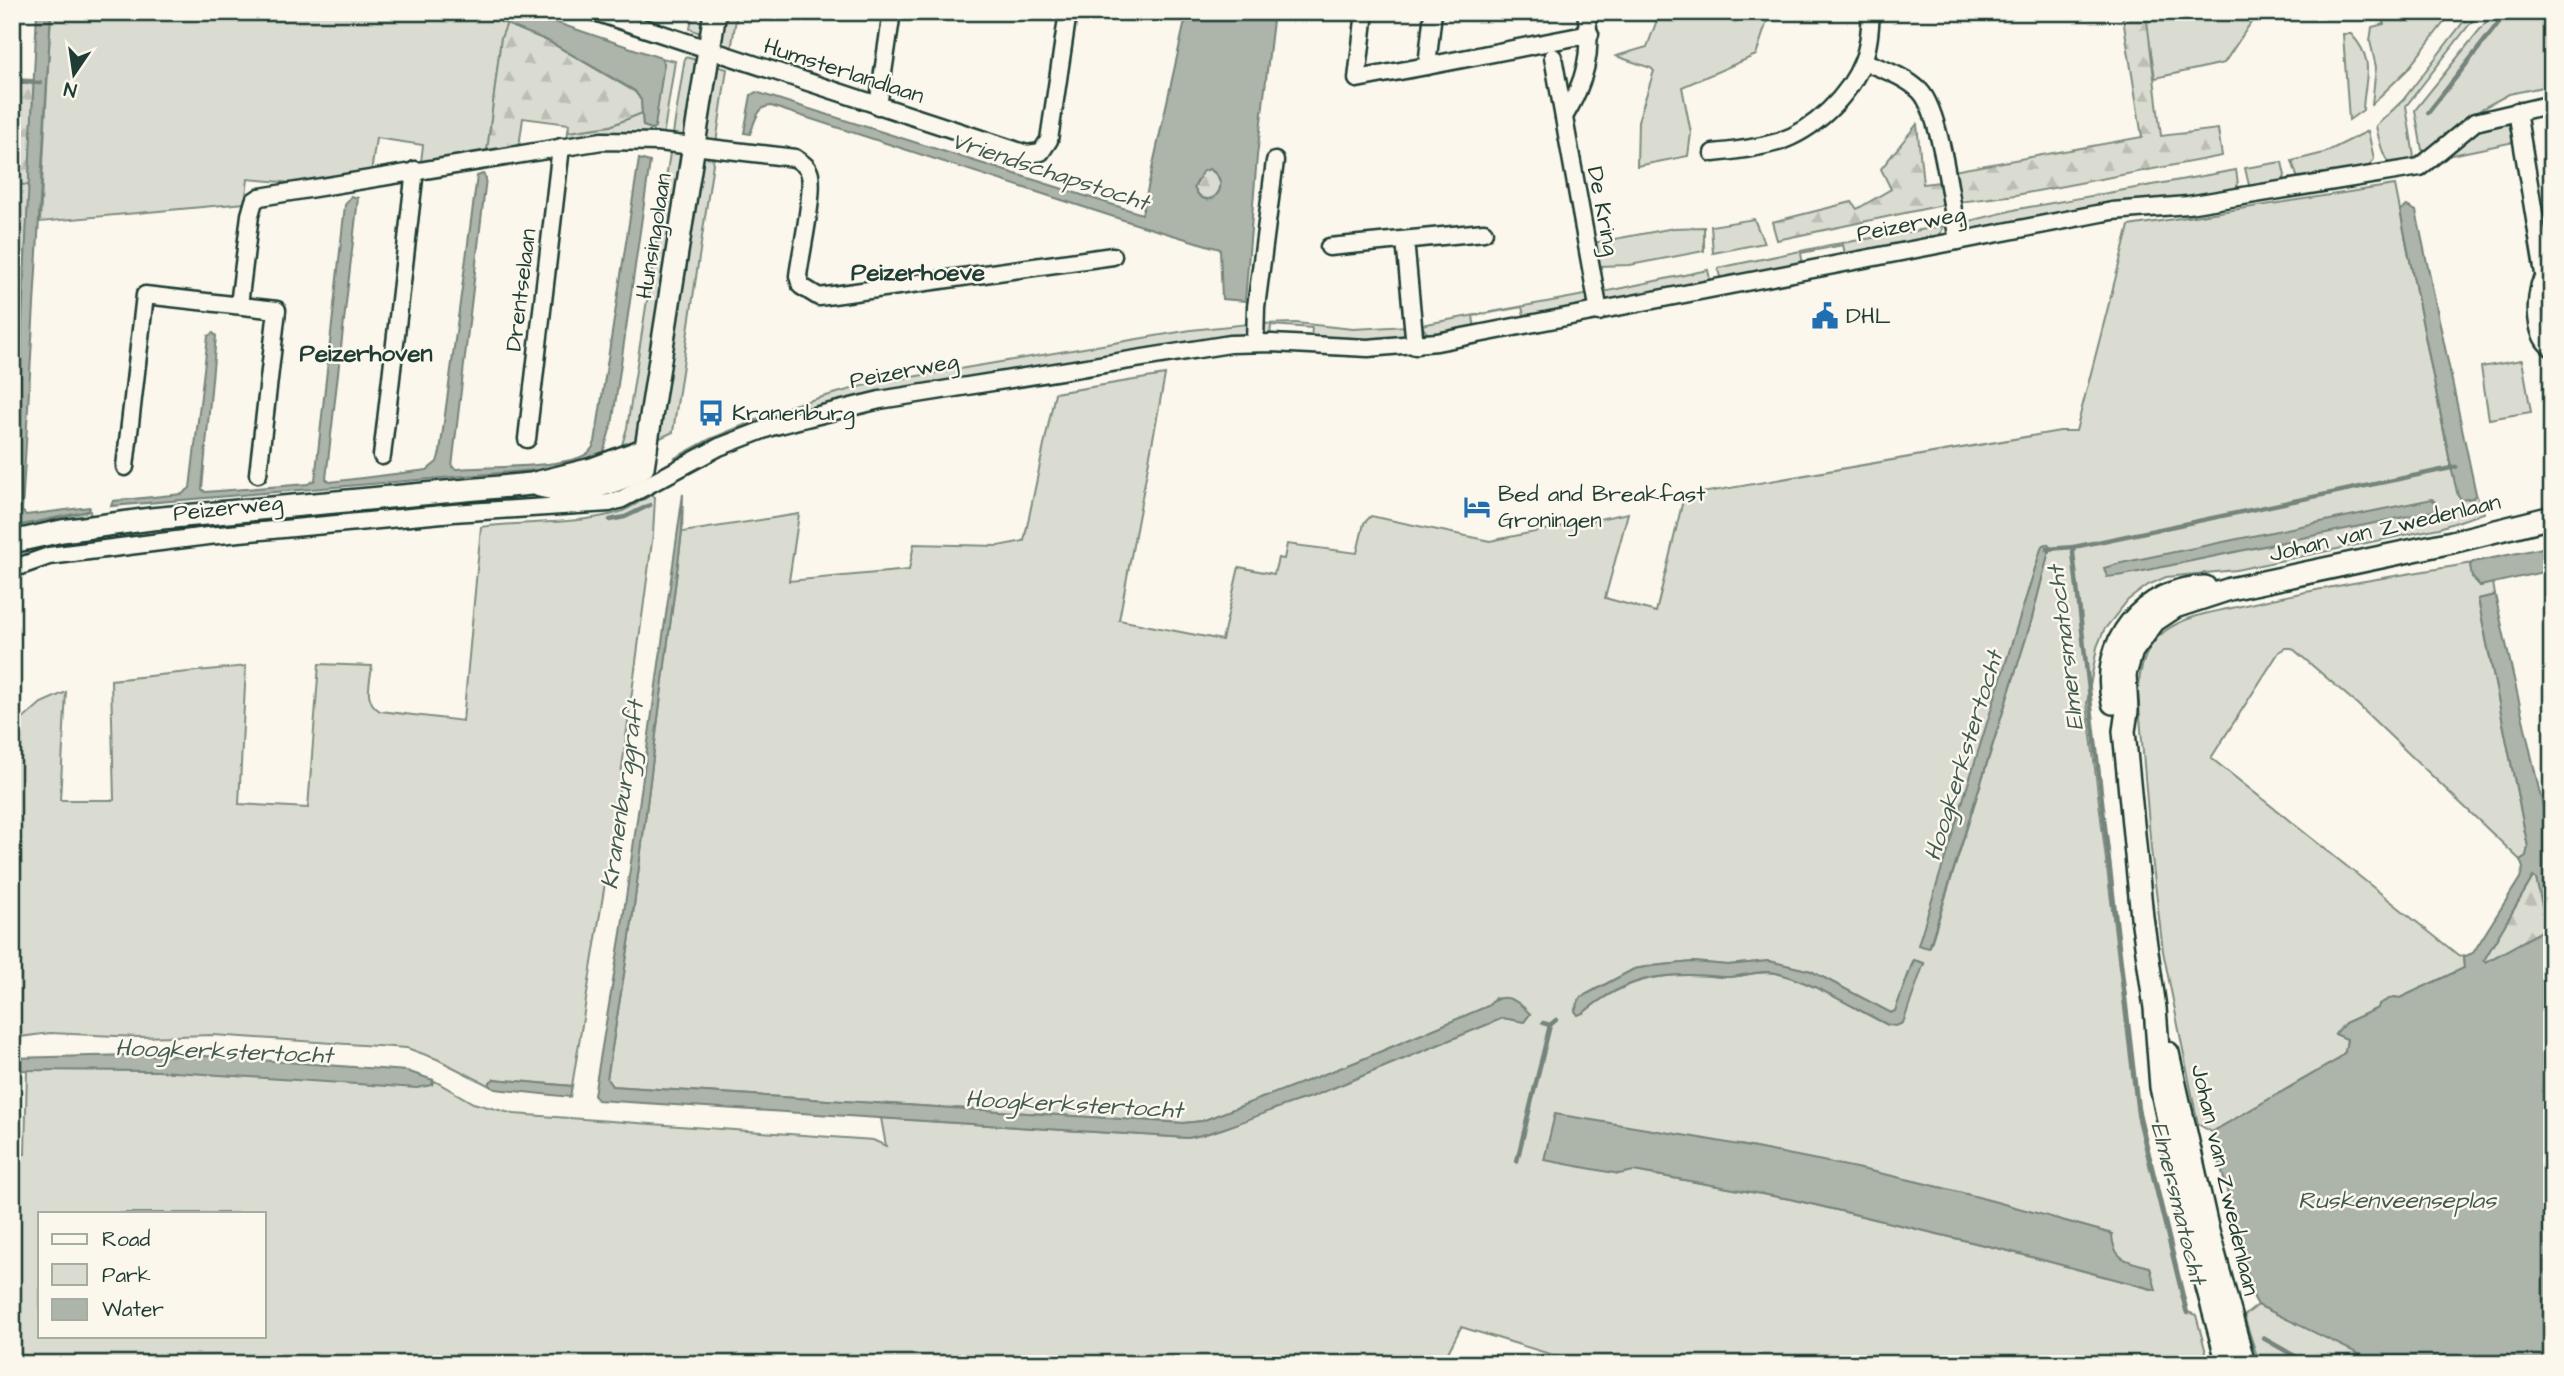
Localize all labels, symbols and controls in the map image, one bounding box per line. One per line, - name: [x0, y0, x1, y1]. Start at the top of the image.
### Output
- street label: Humsterlandlaan: [760, 30, 928, 112]
- north arrow: [38, 38, 108, 108]
- text: N: [62, 75, 79, 104]
- water label: Vriendschapstocht: [947, 124, 1155, 221]
- street label: De Kring: [1578, 164, 1627, 259]
- street label: Hunsingolaan: [628, 171, 681, 301]
- street label: Peizerweg: [1854, 198, 1968, 251]
- street label: Drentselaan: [498, 227, 544, 353]
- district label: Peizerhoeve: [851, 256, 985, 290]
- place label: DHL: [1846, 300, 1891, 332]
- public building icon: DHL: [1810, 301, 1840, 331]
- district label: Peizerhoven: [300, 337, 432, 371]
- street label: Peizerweg: [847, 345, 961, 398]
- place label: Kranenburg: [732, 397, 855, 430]
- bus stop icon: Kranenburg: [696, 398, 726, 428]
- place label: Bed and Breakfast Groningen: [1498, 478, 1706, 537]
- street label: Peizerweg: [172, 486, 285, 531]
- street label: Johan van Zwedenlaan: [2266, 486, 2504, 570]
- hotel icon: Bed and Breakfast Groningen: [1462, 492, 1492, 522]
- water label: Elmersmatocht: [2039, 561, 2093, 732]
- water label: Hoogkerkstertocht: [1916, 645, 2014, 865]
- water label: Kranenburggraft: [593, 696, 654, 892]
- water label: Hoogkerkstertocht: [115, 1031, 336, 1074]
- street label: Johan van Zwedenlaan: [2183, 1061, 2267, 1299]
- water label: Hoogkerkstertocht: [964, 1082, 1186, 1129]
- water label: Elmersmatocht: [2141, 1118, 2215, 1290]
- water label: Ruskenveenseplas: [2298, 1184, 2498, 1218]
- legend: [38, 1212, 266, 1338]
- text: Road: [102, 1225, 150, 1254]
- text: Park: [102, 1261, 151, 1290]
- text: Water: [102, 1295, 164, 1324]

